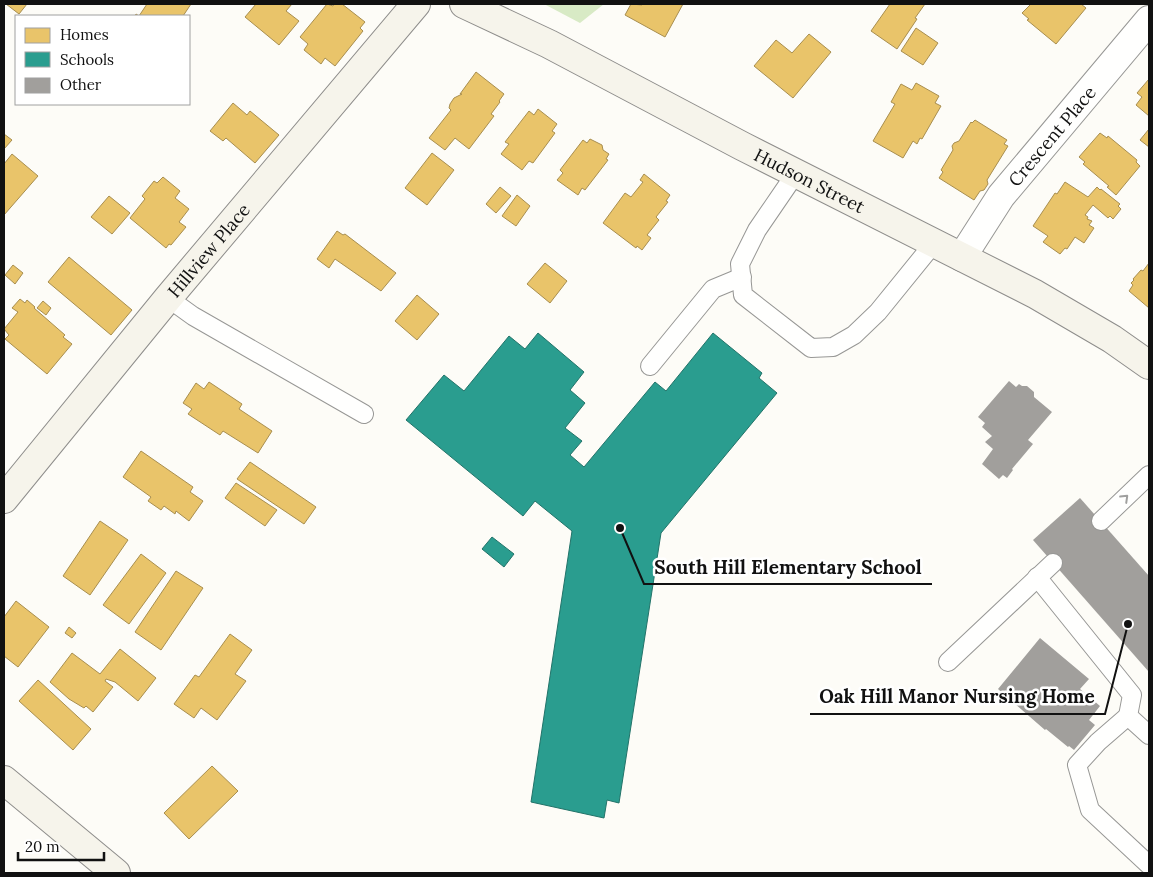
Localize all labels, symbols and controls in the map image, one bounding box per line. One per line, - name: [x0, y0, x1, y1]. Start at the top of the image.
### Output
- legend: [15, 15, 190, 105]
- text: Homes: [60, 25, 109, 44]
- text: Schools: [60, 50, 114, 69]
- text: Other: [60, 75, 102, 94]
- street label: Crescent Place: [1003, 81, 1101, 191]
- street label: Hudson Street: [751, 143, 869, 218]
- street label: Hillview Place: [162, 198, 255, 302]
- one-way arrow: [1119, 495, 1128, 504]
- callout: South Hill Elementary School: [644, 550, 932, 584]
- text: South Hill Elementary School: [654, 555, 922, 579]
- callout: Oak Hill Manor Nursing Home: [810, 680, 1105, 714]
- text: Oak Hill Manor Nursing Home: [819, 684, 1095, 708]
- scale bar: [18, 830, 104, 862]
- text: 20 m: [25, 837, 60, 856]

